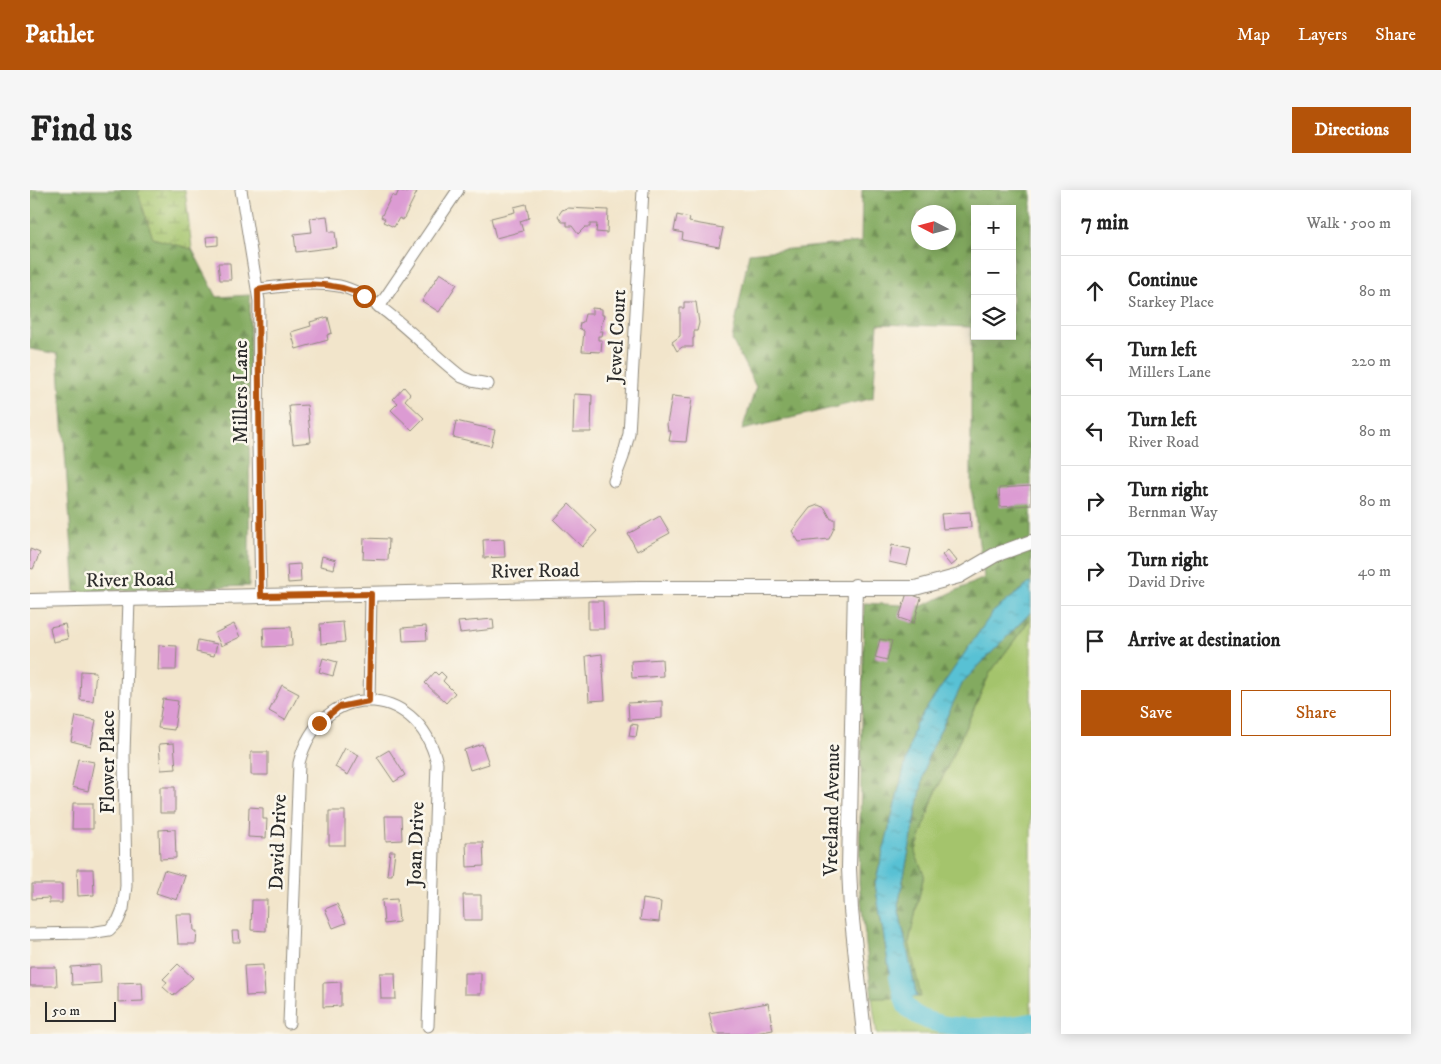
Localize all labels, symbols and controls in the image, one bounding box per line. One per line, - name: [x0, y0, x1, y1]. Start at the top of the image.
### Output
- text: Pathlet: [25, 20, 94, 50]
- text: Map: [1237, 24, 1270, 46]
- text: Layers: [1298, 24, 1347, 46]
- text: Share: [1375, 24, 1416, 46]
- button: Directions: [1292, 107, 1411, 153]
- text: Find us: [30, 108, 132, 152]
- north arrow: [911, 205, 956, 250]
- map controls: [971, 205, 1016, 340]
- button: +: [971, 205, 1016, 250]
- text: 7 min: [1081, 210, 1129, 236]
- text: Walk · 500 m: [1306, 213, 1391, 233]
- button: −: [971, 250, 1016, 295]
- text: Continue: [1128, 269, 1198, 292]
- icon: ahead: [1081, 277, 1109, 305]
- text: 80 m: [1359, 281, 1391, 301]
- route start: [353, 285, 376, 308]
- street label: Jewel Court: [602, 289, 632, 386]
- text: Starkey Place: [1128, 292, 1214, 312]
- button: layers: [971, 295, 1016, 340]
- text: Turn left: [1128, 339, 1197, 362]
- street label: Millers Lane: [229, 340, 254, 444]
- icon: left: [1081, 347, 1109, 375]
- text: 220 m: [1351, 351, 1391, 371]
- text: Millers Lane: [1128, 362, 1211, 382]
- text: Turn left: [1128, 409, 1197, 432]
- icon: left: [1081, 417, 1109, 445]
- text: 80 m: [1359, 421, 1391, 441]
- text: River Road: [1128, 432, 1199, 452]
- text: Turn right: [1128, 479, 1208, 502]
- icon: right: [1081, 487, 1109, 515]
- text: 80 m: [1359, 491, 1391, 511]
- text: Bernman Way: [1128, 502, 1218, 522]
- text: Turn right: [1128, 549, 1208, 572]
- icon: right: [1081, 557, 1109, 585]
- street label: River Road: [490, 558, 580, 585]
- text: 40 m: [1358, 561, 1391, 581]
- street label: River Road: [85, 567, 175, 594]
- text: David Drive: [1128, 572, 1205, 592]
- icon: arrive: [1081, 627, 1109, 655]
- text: Arrive at destination: [1128, 629, 1280, 652]
- button: Save: [1081, 690, 1231, 736]
- button: Share: [1241, 690, 1391, 736]
- street label: Flower Place: [96, 710, 121, 814]
- route end: [308, 712, 331, 735]
- street label: Vreeland Avenue: [819, 744, 846, 877]
- street label: David Drive: [264, 794, 293, 891]
- street label: Joan Drive: [402, 801, 430, 889]
- scale bar: [45, 999, 116, 1022]
- text: 50 m: [52, 1002, 80, 1020]

